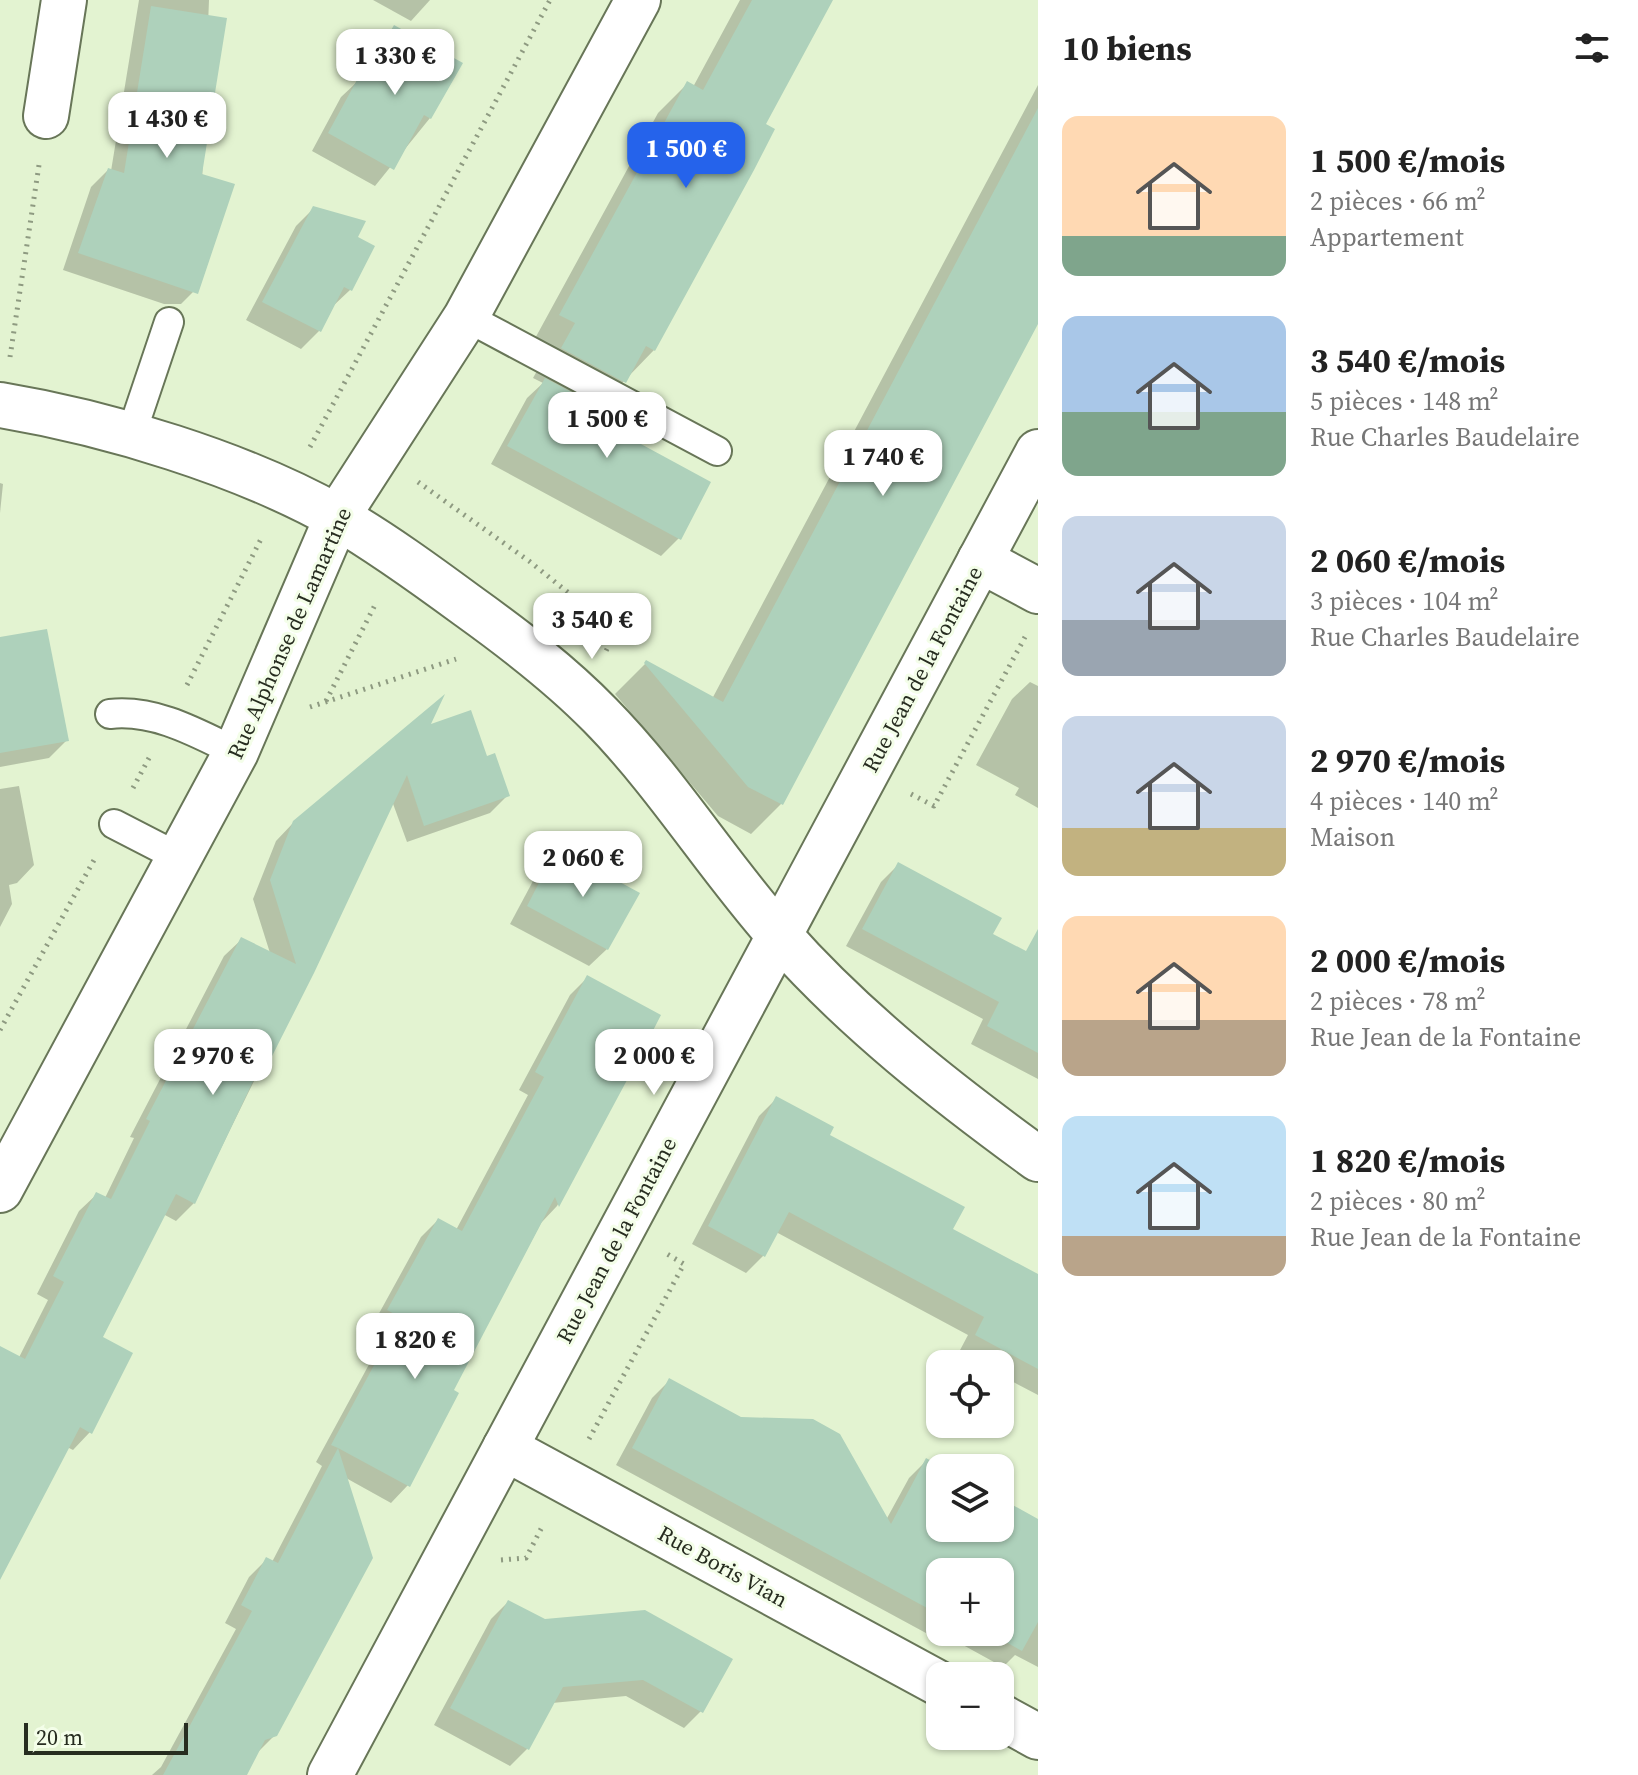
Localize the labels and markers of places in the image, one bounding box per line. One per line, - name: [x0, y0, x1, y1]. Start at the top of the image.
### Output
- pin: 1 330 €: [321, 29, 469, 97]
- pin: 1 430 €: [93, 92, 241, 160]
- pin: 1 500 €: [612, 122, 760, 190]
- pin: 1 500 €: [533, 392, 681, 460]
- pin: 1 740 €: [809, 430, 957, 498]
- pin: 3 540 €: [518, 593, 666, 661]
- pin: 2 060 €: [509, 831, 657, 899]
- pin: 2 970 €: [139, 1029, 287, 1097]
- pin: 2 000 €: [580, 1029, 728, 1097]
- pin: 1 820 €: [341, 1313, 489, 1381]

